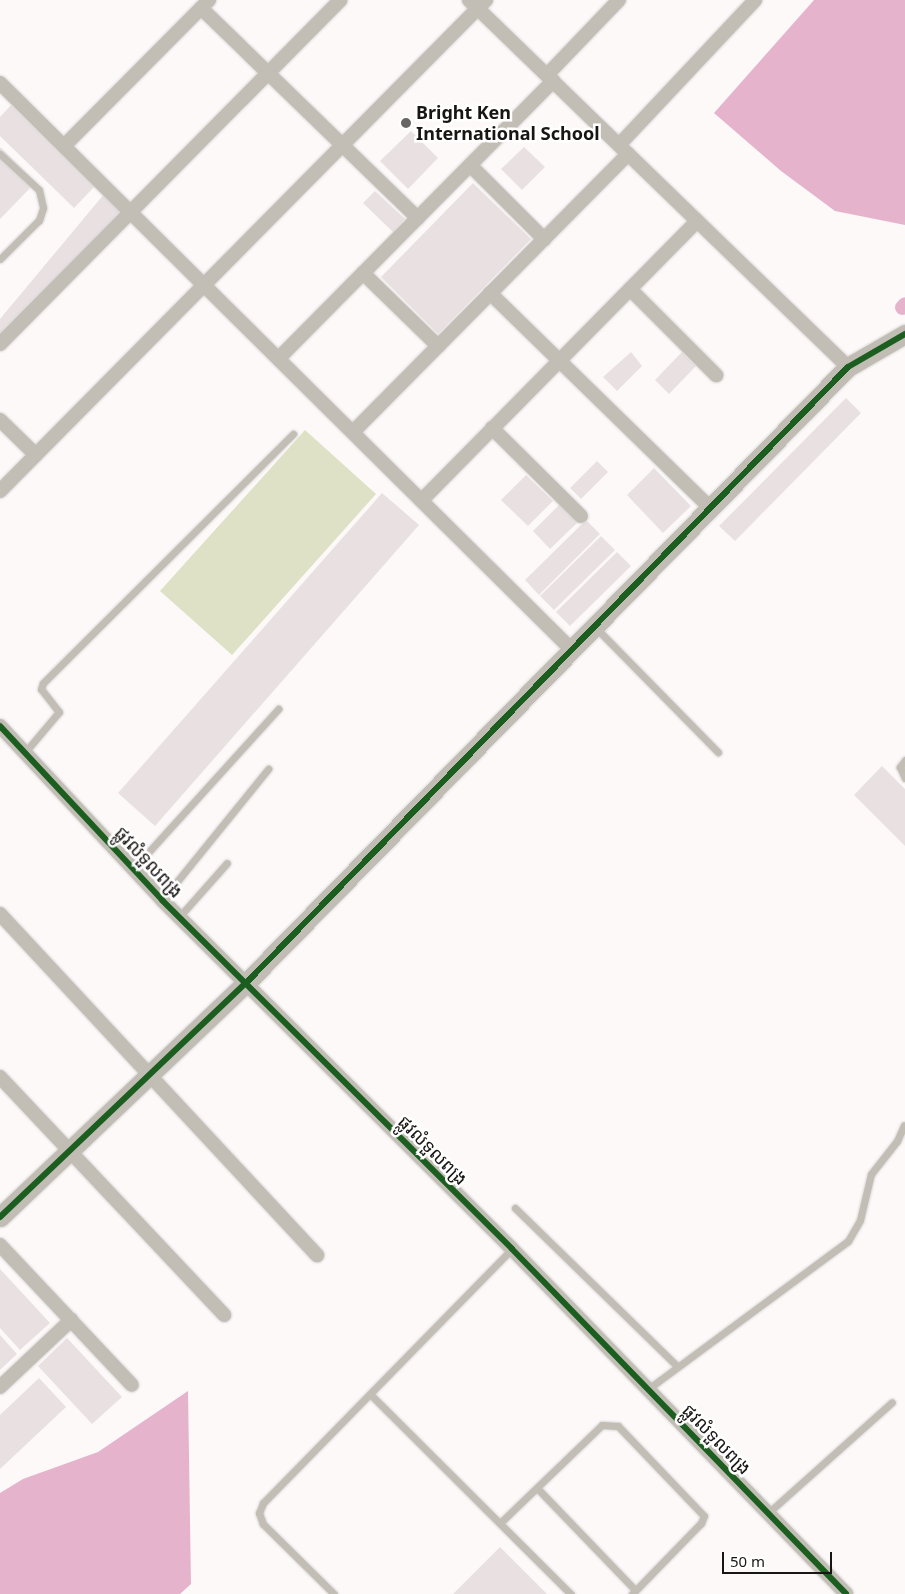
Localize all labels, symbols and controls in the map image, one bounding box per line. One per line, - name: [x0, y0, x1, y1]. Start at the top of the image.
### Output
- place label: Bright Ken International School: [416, 102, 600, 144]
- marker: Bright Ken International School: [400, 117, 412, 129]
- street label: ផ្លូវលំទួលពង្រ: [111, 822, 187, 902]
- street label: ផ្លូវលំទួលពង្រ: [394, 1111, 472, 1189]
- street label: ផ្លូវលំទួលពង្រ: [678, 1399, 756, 1479]
- scale bar: [725, 1542, 835, 1574]
- text: 50 m: [730, 1551, 765, 1571]

